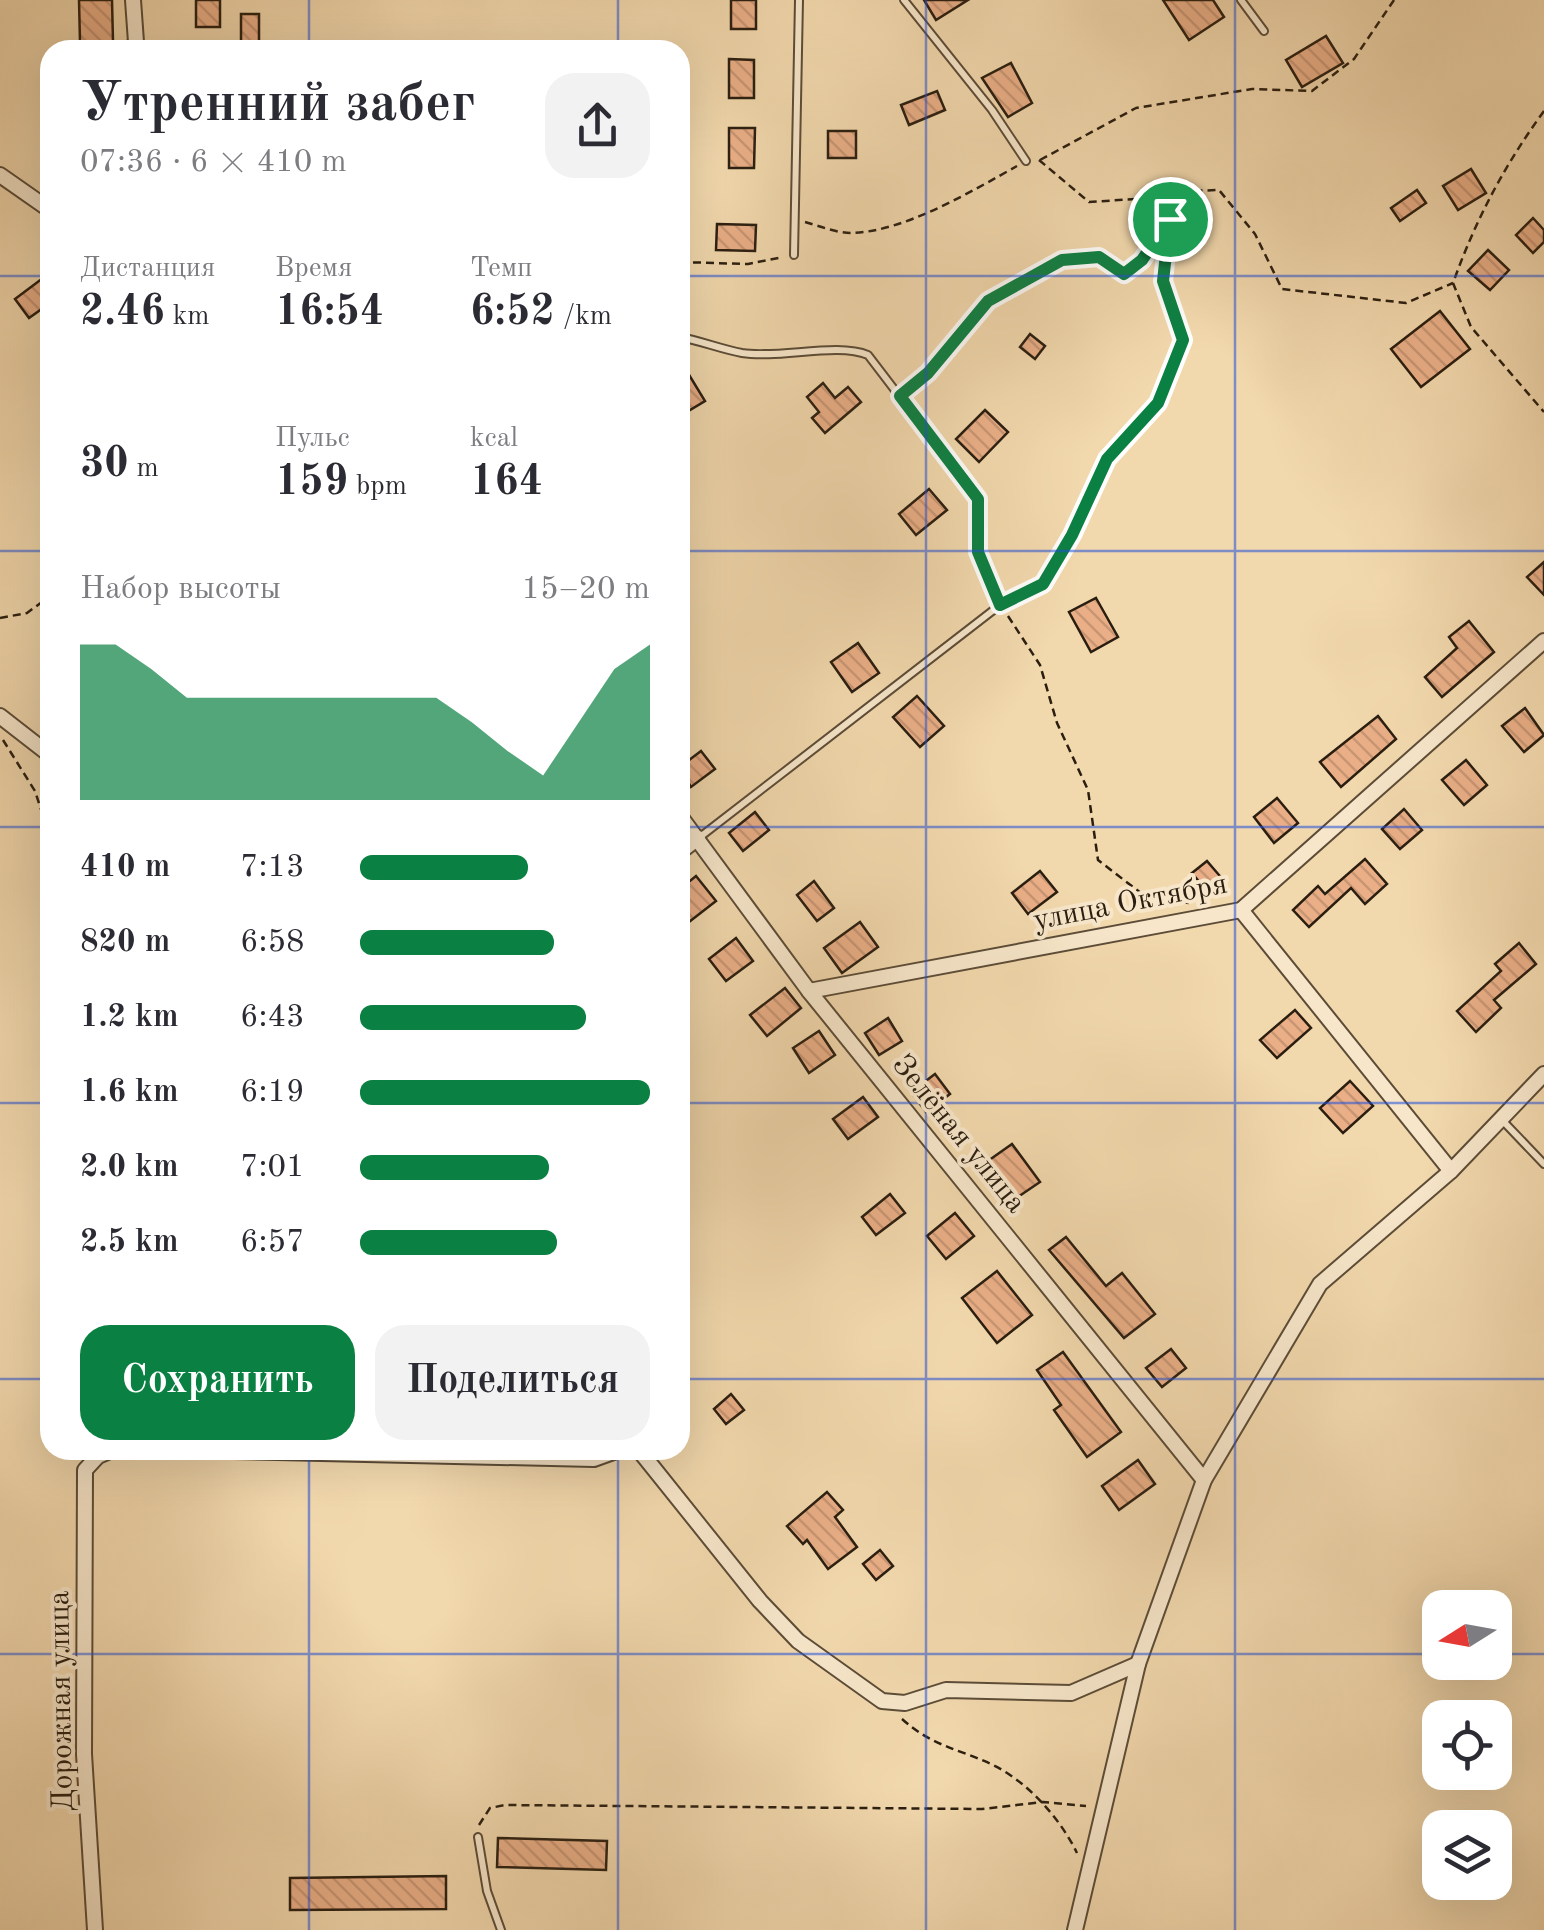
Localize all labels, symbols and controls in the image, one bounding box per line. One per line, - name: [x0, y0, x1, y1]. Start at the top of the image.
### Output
- button: share: [545, 73, 650, 178]
- text: Утренний забег: [80, 78, 476, 133]
- text: 07:36 · 6 × 410 m: [80, 147, 347, 179]
- pin: [1128, 177, 1213, 262]
- icon: arrive: [1143, 192, 1198, 247]
- text: Дистанция: [80, 255, 215, 283]
- text: Время: [275, 255, 352, 283]
- text: Темп: [470, 255, 532, 283]
- text: 2.46: [80, 292, 165, 334]
- text: 16:54: [275, 292, 384, 334]
- text: 6:52: [470, 292, 555, 334]
- text: km: [165, 303, 209, 331]
- text: /km: [555, 303, 612, 331]
- text: Пульс: [275, 425, 350, 453]
- text: kcal: [470, 425, 518, 453]
- text: 30: [80, 444, 129, 486]
- text: m: [129, 455, 159, 483]
- text: 159: [275, 462, 348, 504]
- text: 164: [470, 462, 543, 504]
- text: bpm: [348, 473, 407, 501]
- text: Набор высоты: [80, 574, 281, 606]
- text: 15–20 m: [522, 574, 650, 606]
- text: 410 m: [80, 852, 170, 884]
- text: 7:13: [240, 852, 305, 884]
- street label: улица Октября: [1031, 869, 1230, 936]
- text: 820 m: [80, 927, 170, 959]
- text: 6:58: [240, 927, 305, 959]
- text: 1.2 km: [80, 1002, 179, 1034]
- text: 6:43: [240, 1002, 305, 1034]
- street label: Зелёная улица: [886, 1050, 1031, 1219]
- text: 1.6 km: [80, 1077, 179, 1109]
- text: 6:19: [240, 1077, 305, 1109]
- text: 2.0 km: [80, 1152, 179, 1184]
- text: 7:01: [240, 1152, 305, 1184]
- text: 2.5 km: [80, 1227, 179, 1259]
- text: 6:57: [240, 1227, 305, 1259]
- button: Сохранить: [80, 1325, 355, 1440]
- button: Поделиться: [375, 1325, 650, 1440]
- street label: Дорожная улица: [45, 1590, 79, 1812]
- north arrow: [1422, 1590, 1512, 1680]
- map controls: [1422, 1590, 1512, 1900]
- button: locate: [1422, 1700, 1512, 1790]
- button: layers: [1422, 1810, 1512, 1900]

